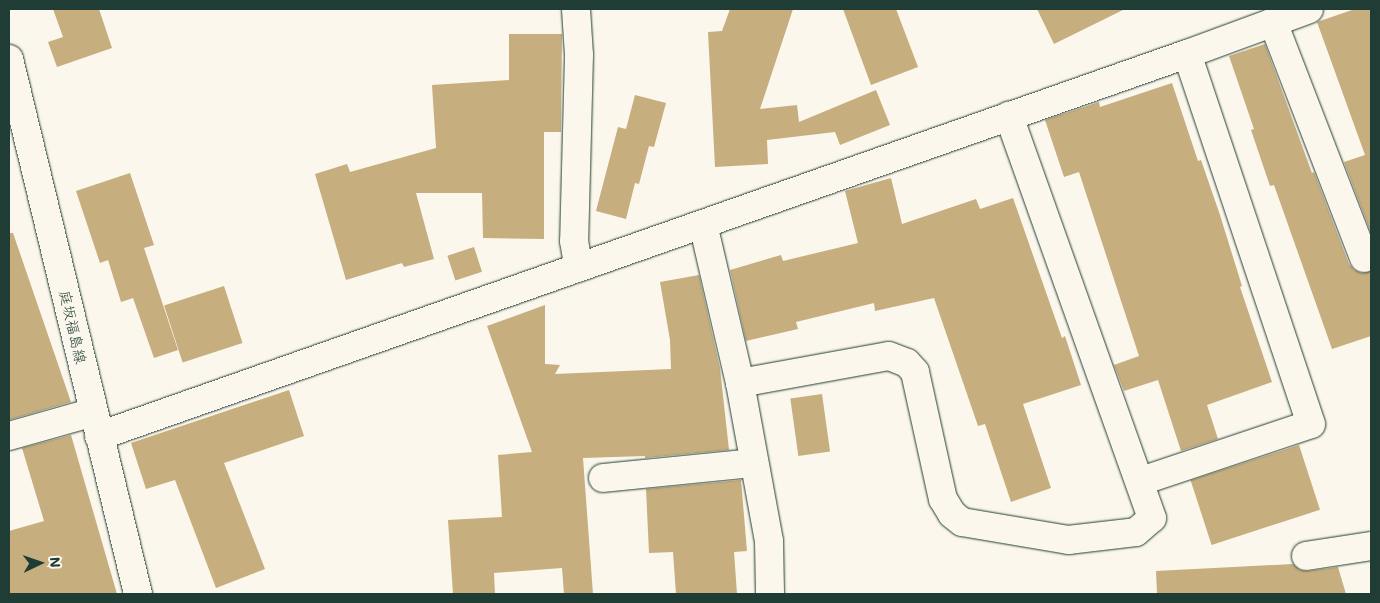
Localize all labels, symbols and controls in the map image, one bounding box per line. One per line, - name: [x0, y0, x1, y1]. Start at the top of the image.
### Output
- street label: 庭坂福島線: [56, 288, 90, 366]
- north arrow: [15, 538, 65, 588]
- text: N: [46, 556, 65, 568]

